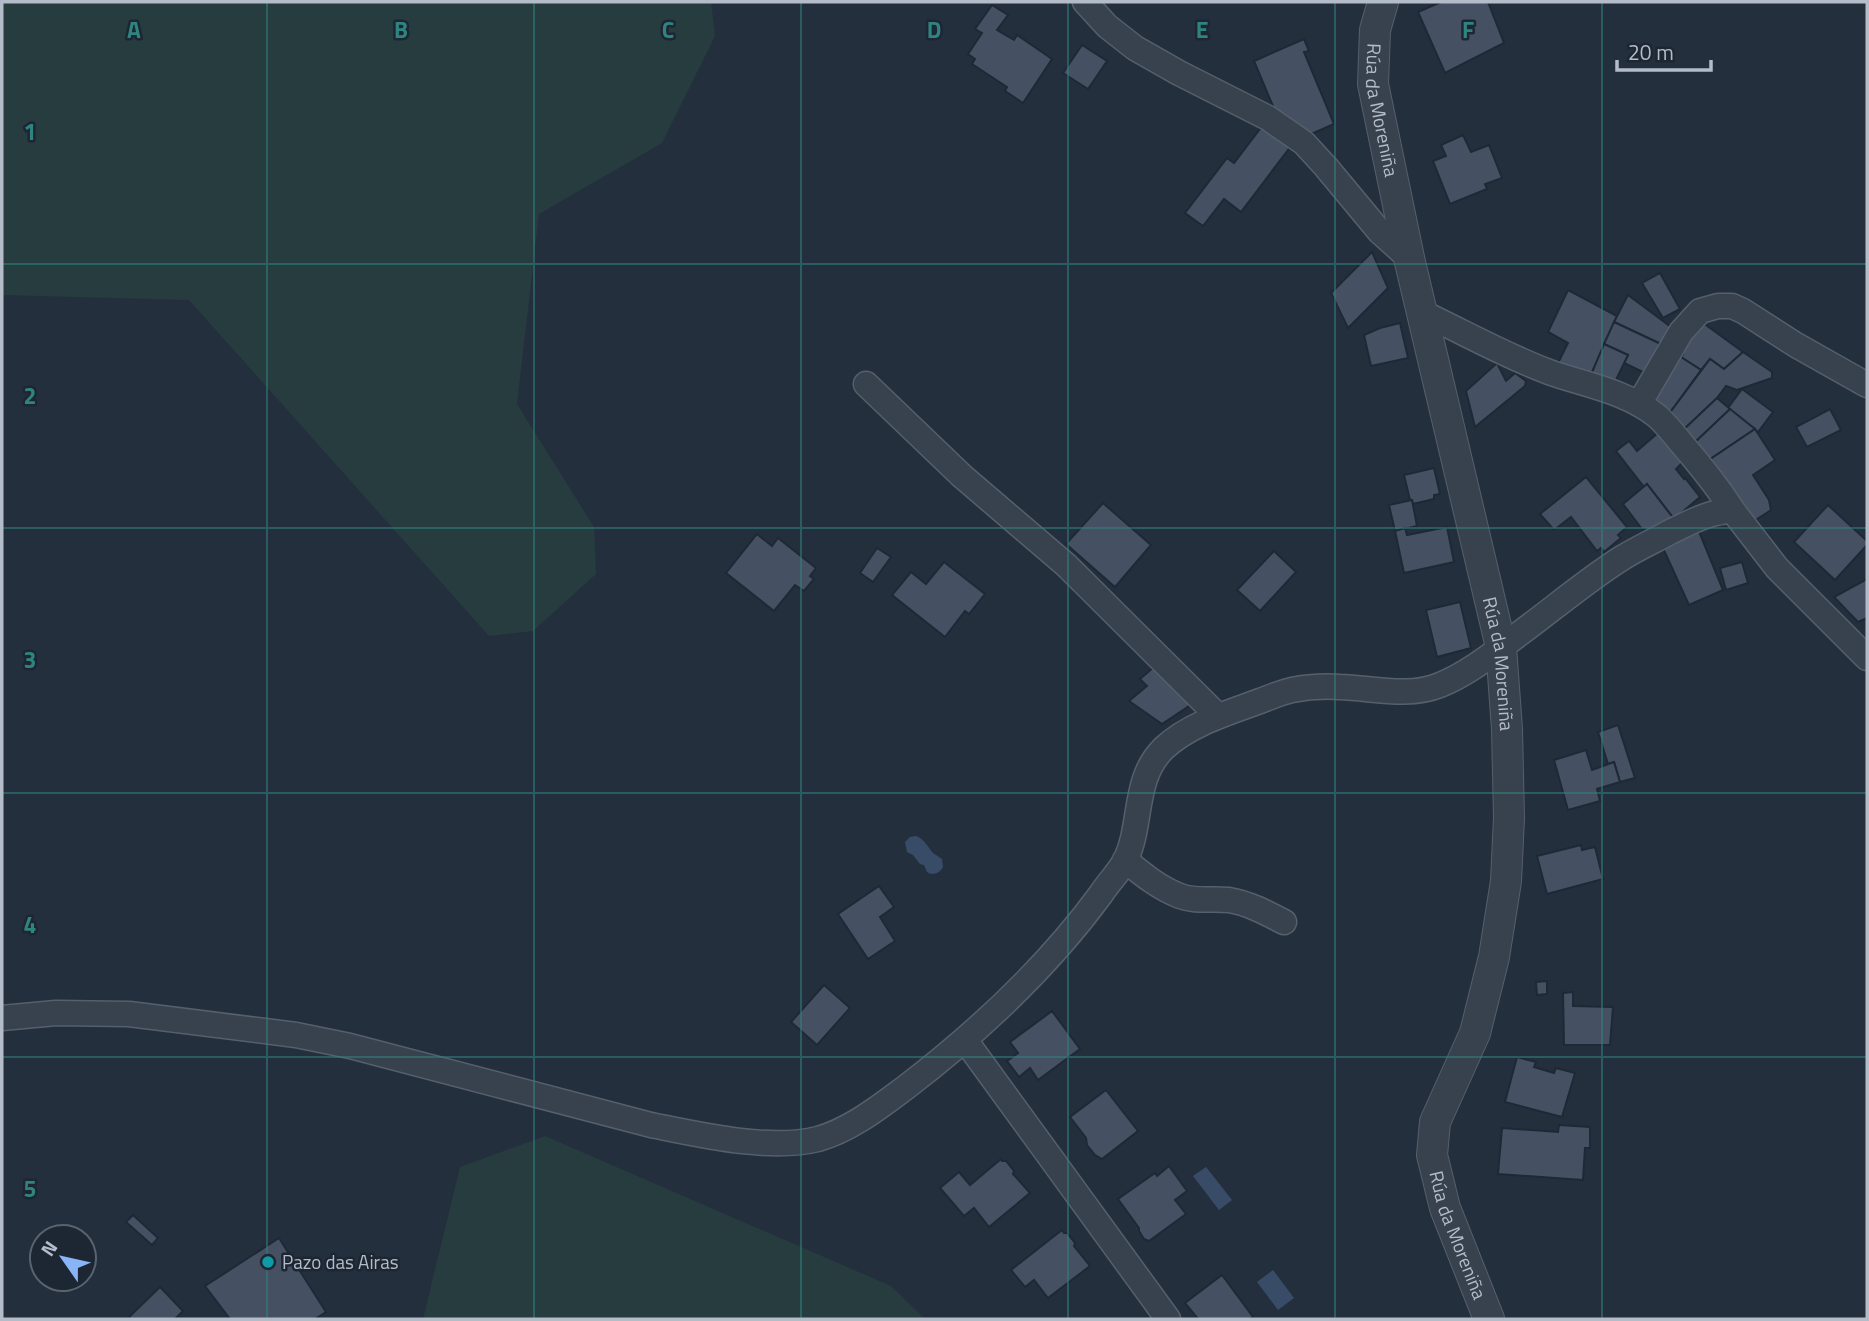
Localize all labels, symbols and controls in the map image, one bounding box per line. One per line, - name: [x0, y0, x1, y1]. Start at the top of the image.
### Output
- text: A: [127, 12, 141, 47]
- text: B: [394, 12, 408, 47]
- text: C: [662, 12, 674, 47]
- text: D: [927, 12, 941, 47]
- text: E: [1196, 12, 1208, 47]
- text: F: [1462, 12, 1474, 47]
- scale bar: [1617, 28, 1712, 72]
- text: 20 m: [1628, 36, 1674, 68]
- street label: Rúa da Moreniña: [1359, 43, 1407, 180]
- text: 1: [24, 114, 36, 149]
- text: 2: [24, 378, 36, 413]
- street label: Rúa da Moreniña: [1476, 594, 1522, 732]
- text: 3: [24, 642, 36, 677]
- text: 4: [24, 907, 36, 942]
- street label: Rúa da Moreniña: [1422, 1167, 1495, 1304]
- text: 5: [24, 1171, 36, 1206]
- north arrow: [28, 1223, 98, 1293]
- text: N: [33, 1235, 64, 1262]
- place label: Pazo das Airas: [282, 1247, 399, 1276]
- marker: Pazo das Airas: [260, 1254, 276, 1270]

